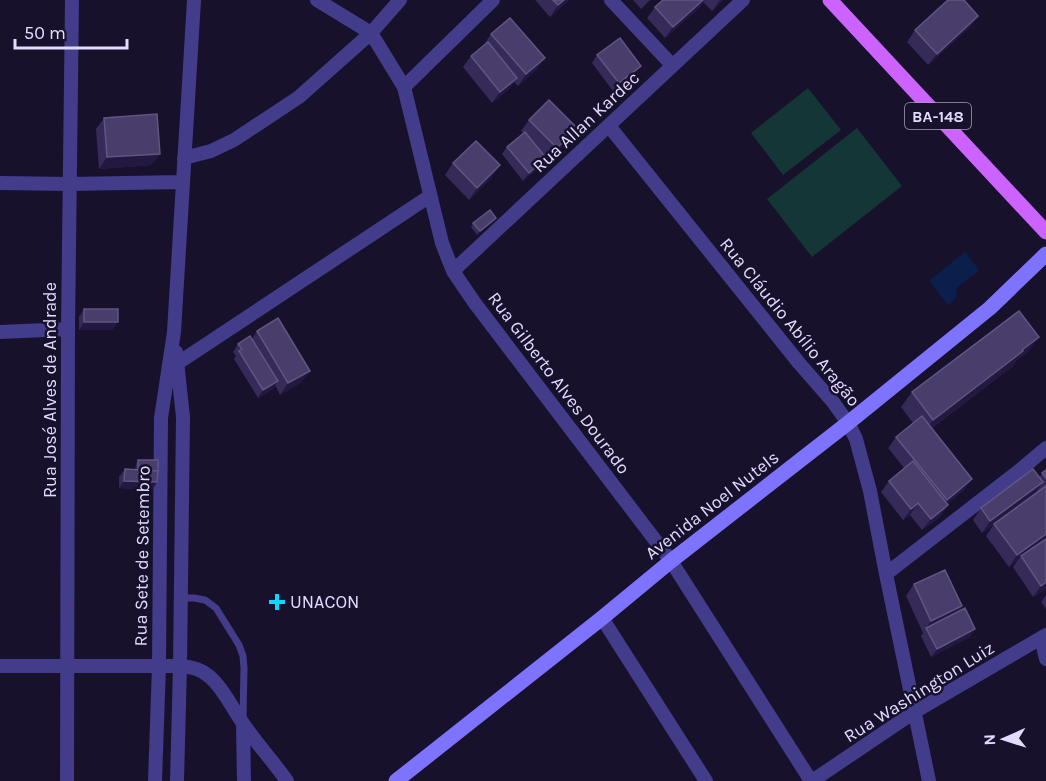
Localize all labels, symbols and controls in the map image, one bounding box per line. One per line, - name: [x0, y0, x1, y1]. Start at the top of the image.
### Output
- scale bar: [15, 12, 128, 50]
- text: 50 m: [24, 22, 66, 44]
- street label: Rua Allan Kardec: [528, 67, 644, 177]
- road number: BA-148: [905, 103, 971, 129]
- street label: Rua Cláudio Abílio Aragão: [715, 233, 865, 411]
- street label: Rua José Alves de Andrade: [39, 282, 61, 498]
- street label: Rua Gilberto Alves Dourado: [483, 288, 635, 478]
- street label: Avenida Noel Nutels: [641, 446, 783, 564]
- street label: Rua Sete de Setembro: [129, 465, 155, 647]
- place label: UNACON: [290, 591, 359, 613]
- marker: UNACON: [268, 593, 286, 611]
- street label: Rua Washington Luiz: [840, 637, 998, 747]
- north arrow: [974, 709, 1034, 769]
- text: N: [980, 734, 999, 746]

